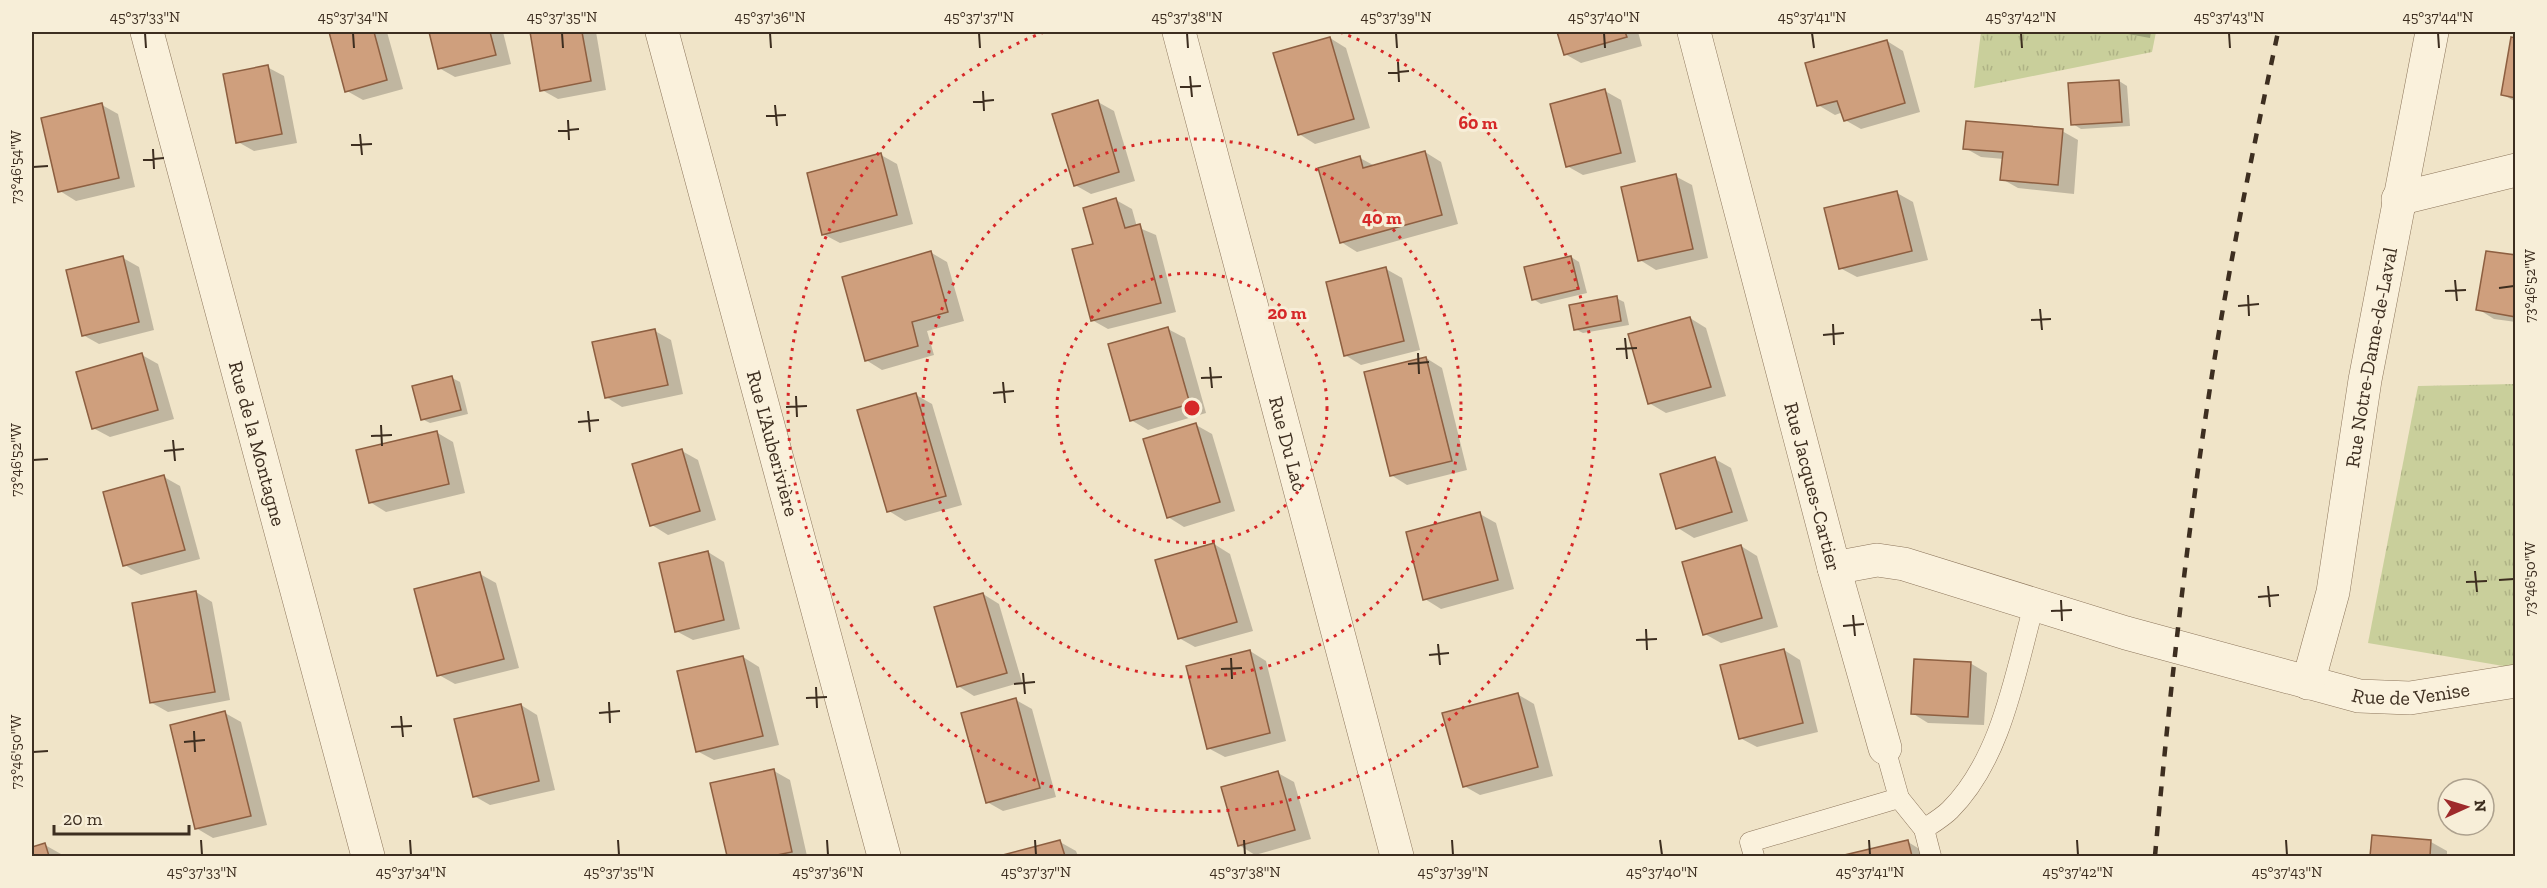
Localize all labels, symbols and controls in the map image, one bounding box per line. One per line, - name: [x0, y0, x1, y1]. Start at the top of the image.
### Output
- text: 45°37'33"N: [110, 8, 180, 26]
- text: 45°37'34"N: [318, 8, 388, 26]
- text: 45°37'35"N: [527, 8, 597, 26]
- text: 45°37'36"N: [735, 8, 805, 26]
- text: 45°37'37"N: [944, 8, 1014, 26]
- text: 45°37'38"N: [1151, 8, 1223, 26]
- text: 45°37'39"N: [1361, 8, 1431, 26]
- text: 45°37'40"N: [1568, 8, 1640, 26]
- text: 45°37'41"N: [1778, 8, 1846, 26]
- text: 45°37'42"N: [1986, 8, 2056, 26]
- text: 45°37'43"N: [2194, 8, 2264, 26]
- text: 45°37'44"N: [2403, 8, 2473, 26]
- text: 60 m: [1458, 112, 1498, 134]
- text: 73°46'54"W: [7, 130, 25, 204]
- text: 40 m: [1362, 207, 1402, 229]
- street label: Rue Notre-Dame-de-Laval: [2340, 245, 2402, 469]
- text: 73°46'52"W: [2521, 249, 2539, 323]
- text: 20 m: [1267, 302, 1307, 324]
- street label: Rue de la Montagne: [224, 358, 291, 529]
- street label: Rue L'Auberivière: [742, 368, 804, 519]
- street label: Rue Du Lac: [1264, 394, 1312, 494]
- centre of rings: [1182, 398, 1202, 418]
- street label: Rue Jacques-Cartier: [1779, 400, 1846, 574]
- text: 73°46'52"W: [7, 423, 25, 497]
- text: 73°46'50"W: [2521, 542, 2539, 616]
- street label: Rue de Venise: [2349, 677, 2471, 710]
- text: 73°46'50"W: [7, 715, 25, 789]
- north arrow: [2436, 777, 2496, 837]
- scale bar: [54, 798, 189, 836]
- text: N: [2471, 799, 2490, 813]
- text: 20 m: [63, 808, 103, 830]
- text: 45°37'33"N: [167, 863, 237, 881]
- text: 45°37'34"N: [376, 863, 446, 881]
- text: 45°37'35"N: [584, 863, 654, 881]
- text: 45°37'36"N: [793, 863, 863, 881]
- text: 45°37'37"N: [1001, 863, 1071, 881]
- text: 45°37'38"N: [1209, 863, 1281, 881]
- text: 45°37'39"N: [1418, 863, 1488, 881]
- text: 45°37'40"N: [1626, 863, 1698, 881]
- text: 45°37'41"N: [1836, 863, 1904, 881]
- text: 45°37'42"N: [2043, 863, 2113, 881]
- text: 45°37'43"N: [2252, 863, 2322, 881]

